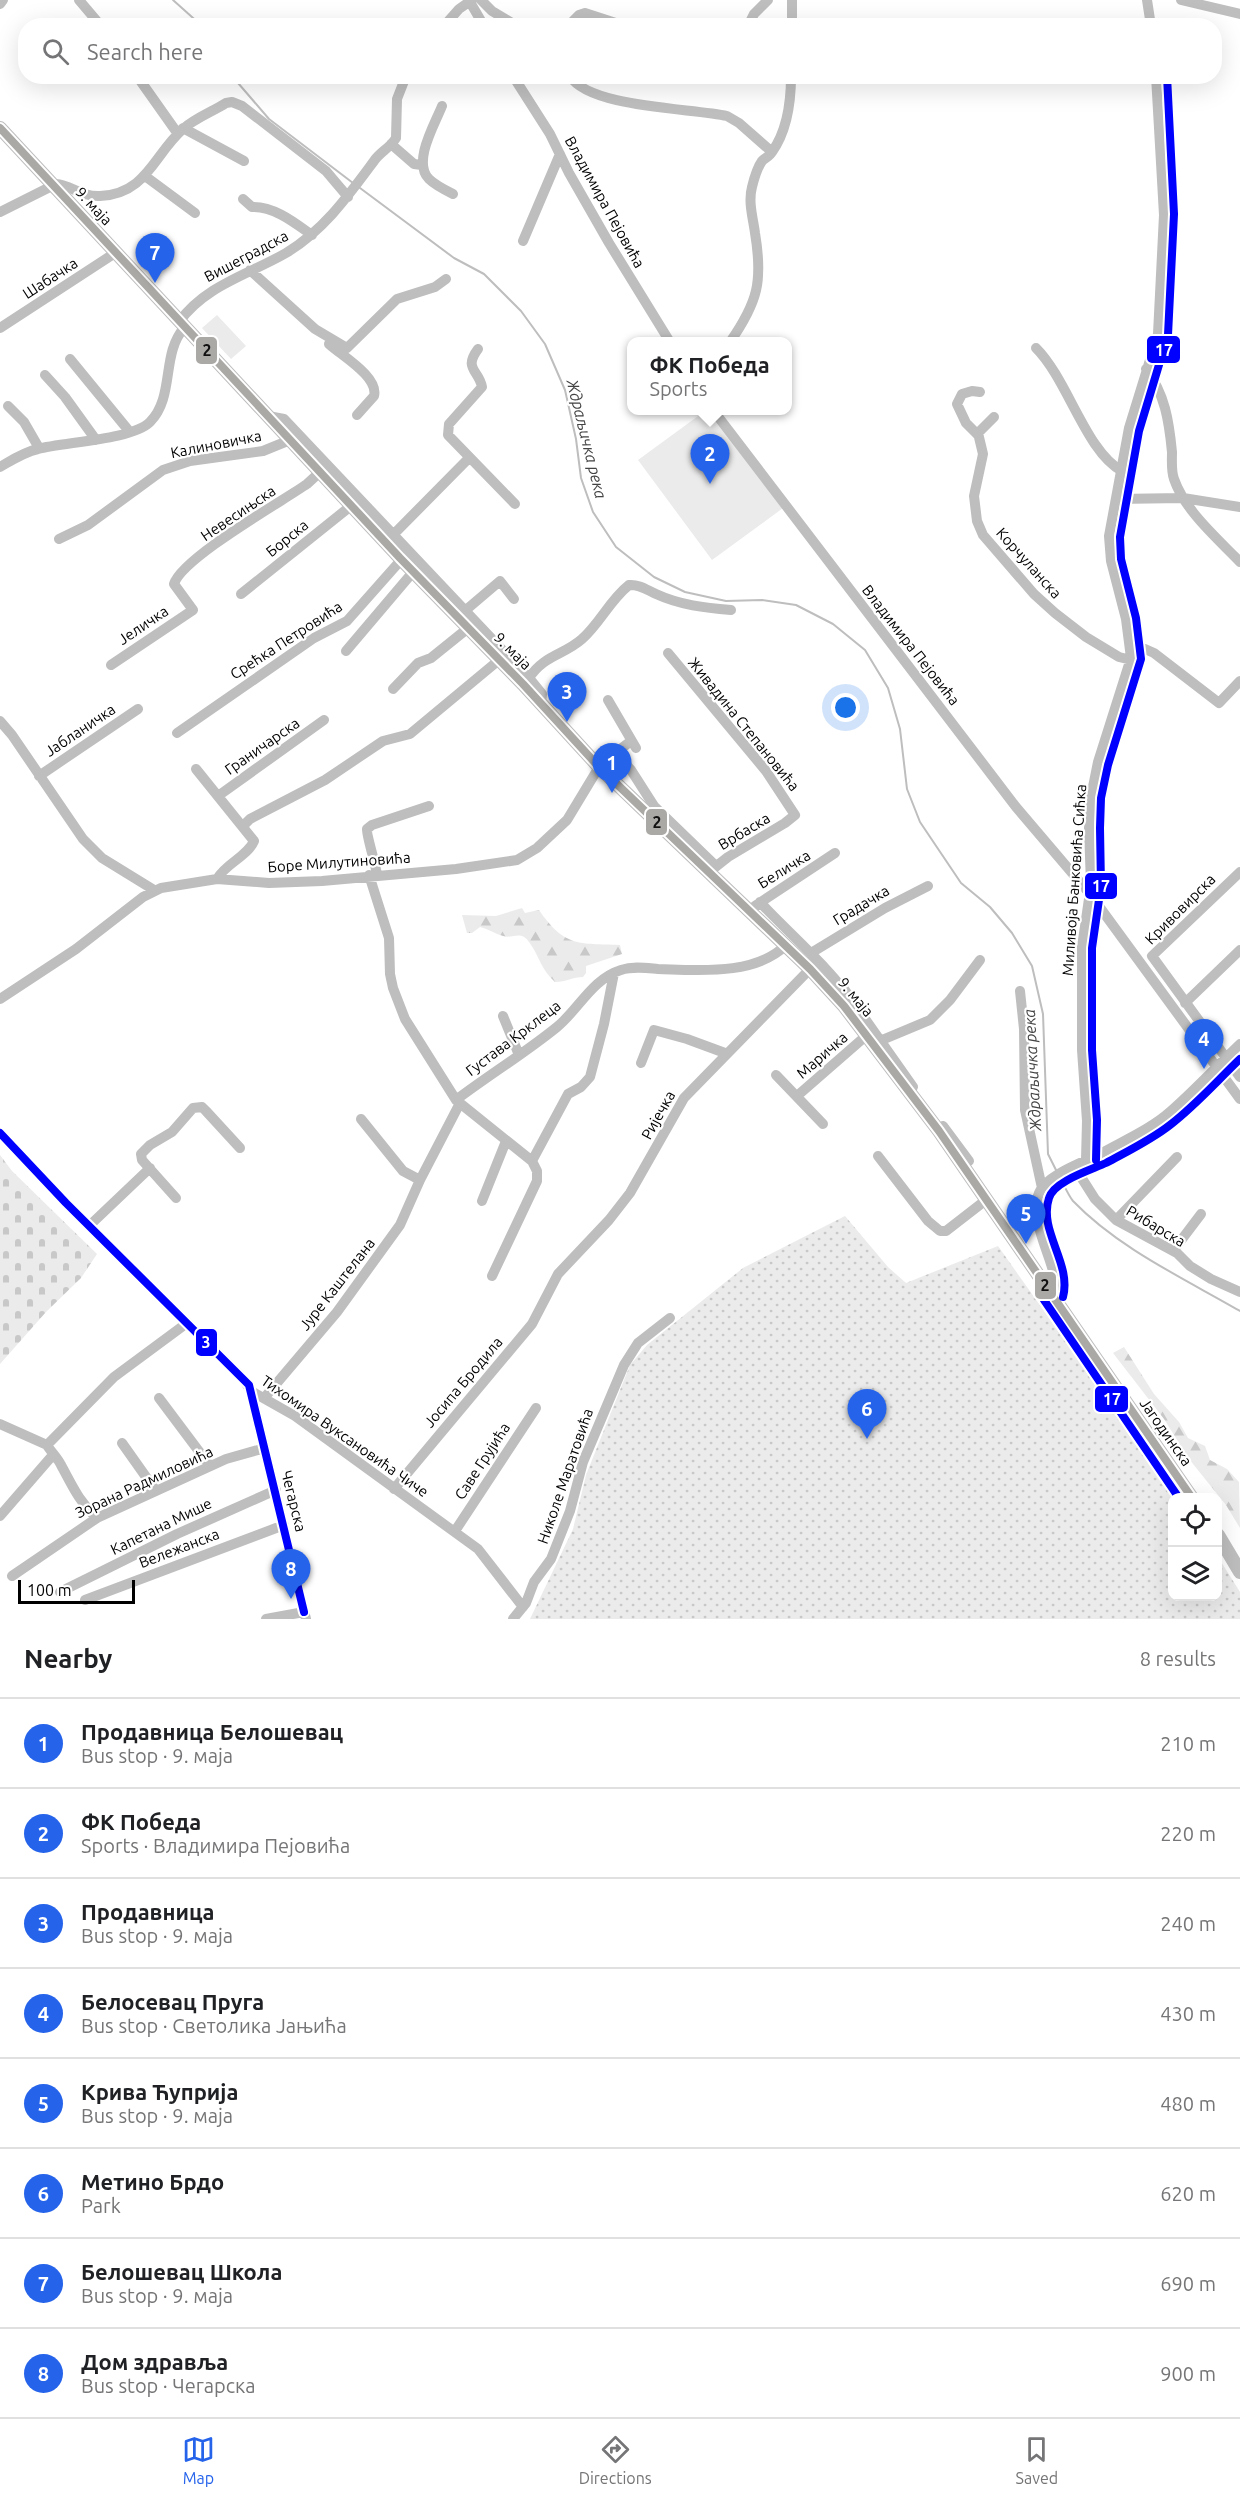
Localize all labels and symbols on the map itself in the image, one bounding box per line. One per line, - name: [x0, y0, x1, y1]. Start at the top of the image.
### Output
- street label: Владимира Пејовића: [562, 133, 648, 271]
- street label: 9. маја: [72, 184, 116, 228]
- street label: Вишеградска: [201, 227, 291, 285]
- pin: 7: [136, 234, 174, 283]
- street label: Шабачка: [19, 254, 81, 302]
- line badge: 17: [1146, 335, 1181, 364]
- line badge: 2: [195, 336, 218, 365]
- text: 2: [202, 341, 212, 359]
- text: 17: [1155, 341, 1173, 359]
- water label: Ждраљичка река: [563, 377, 611, 501]
- street label: Калиновичка: [169, 427, 263, 461]
- pin: 2: [690, 434, 730, 484]
- street label: Невесињска: [197, 482, 279, 544]
- street label: Борска: [263, 516, 311, 560]
- street label: Корчуланска: [993, 524, 1065, 602]
- street label: Владимира Пејовића: [859, 581, 963, 709]
- street label: Срећка Петровића: [227, 597, 345, 683]
- street label: Јеличка: [115, 602, 171, 648]
- street label: 9. маја: [491, 629, 535, 673]
- street label: Живадина Степановића: [685, 654, 803, 794]
- pin: 3: [548, 672, 586, 722]
- your location: [831, 693, 860, 722]
- street label: Јабланичка: [42, 700, 118, 760]
- street label: Граничарска: [221, 714, 303, 778]
- pin: 1: [592, 744, 632, 793]
- street label: Миливоја Банковића Сићка: [1059, 783, 1089, 977]
- line badge: 2: [645, 808, 668, 836]
- street label: Врбаска: [715, 809, 773, 853]
- text: 2: [652, 813, 662, 831]
- street label: Беличка: [755, 846, 813, 892]
- street label: Боре Милутиновића: [267, 849, 411, 875]
- street label: Кривовирска: [1141, 870, 1219, 948]
- line badge: 17: [1084, 872, 1118, 900]
- text: 17: [1092, 877, 1110, 895]
- street label: Градачка: [830, 882, 892, 928]
- street label: 9. маја: [835, 974, 877, 1020]
- street label: Густава Крклеца: [462, 997, 564, 1079]
- water label: Ждраљичка река: [1020, 1008, 1044, 1132]
- pin: 4: [1184, 1020, 1224, 1069]
- street label: Маричка: [793, 1028, 851, 1082]
- street label: Ријечка: [638, 1088, 678, 1142]
- pin: 5: [1006, 1194, 1046, 1244]
- street label: Рибарска: [1124, 1202, 1188, 1250]
- street label: Јуре Каштелана: [296, 1235, 378, 1333]
- line badge: 2: [1034, 1271, 1057, 1300]
- text: 2: [1040, 1276, 1050, 1294]
- line badge: 3: [195, 1328, 218, 1357]
- text: 3: [201, 1333, 211, 1351]
- street label: Јосипа Бродила: [420, 1333, 506, 1431]
- street label: Тихомира Вуксановића Чиче: [258, 1372, 432, 1500]
- line badge: 17: [1094, 1385, 1129, 1413]
- pin: 6: [848, 1390, 886, 1439]
- text: 17: [1103, 1390, 1121, 1408]
- street label: Јагодинска: [1136, 1395, 1196, 1469]
- street label: Николе Маратовића: [534, 1406, 596, 1546]
- street label: Саве Грујића: [451, 1419, 513, 1503]
- street label: Зорана Радмиловића: [73, 1443, 215, 1521]
- street label: Чегарска: [278, 1469, 310, 1533]
- street label: Капетана Мише: [108, 1494, 214, 1558]
- street label: Вележанска: [136, 1525, 222, 1571]
- pin: 8: [272, 1550, 310, 1599]
- scale bar: [18, 1577, 135, 1604]

